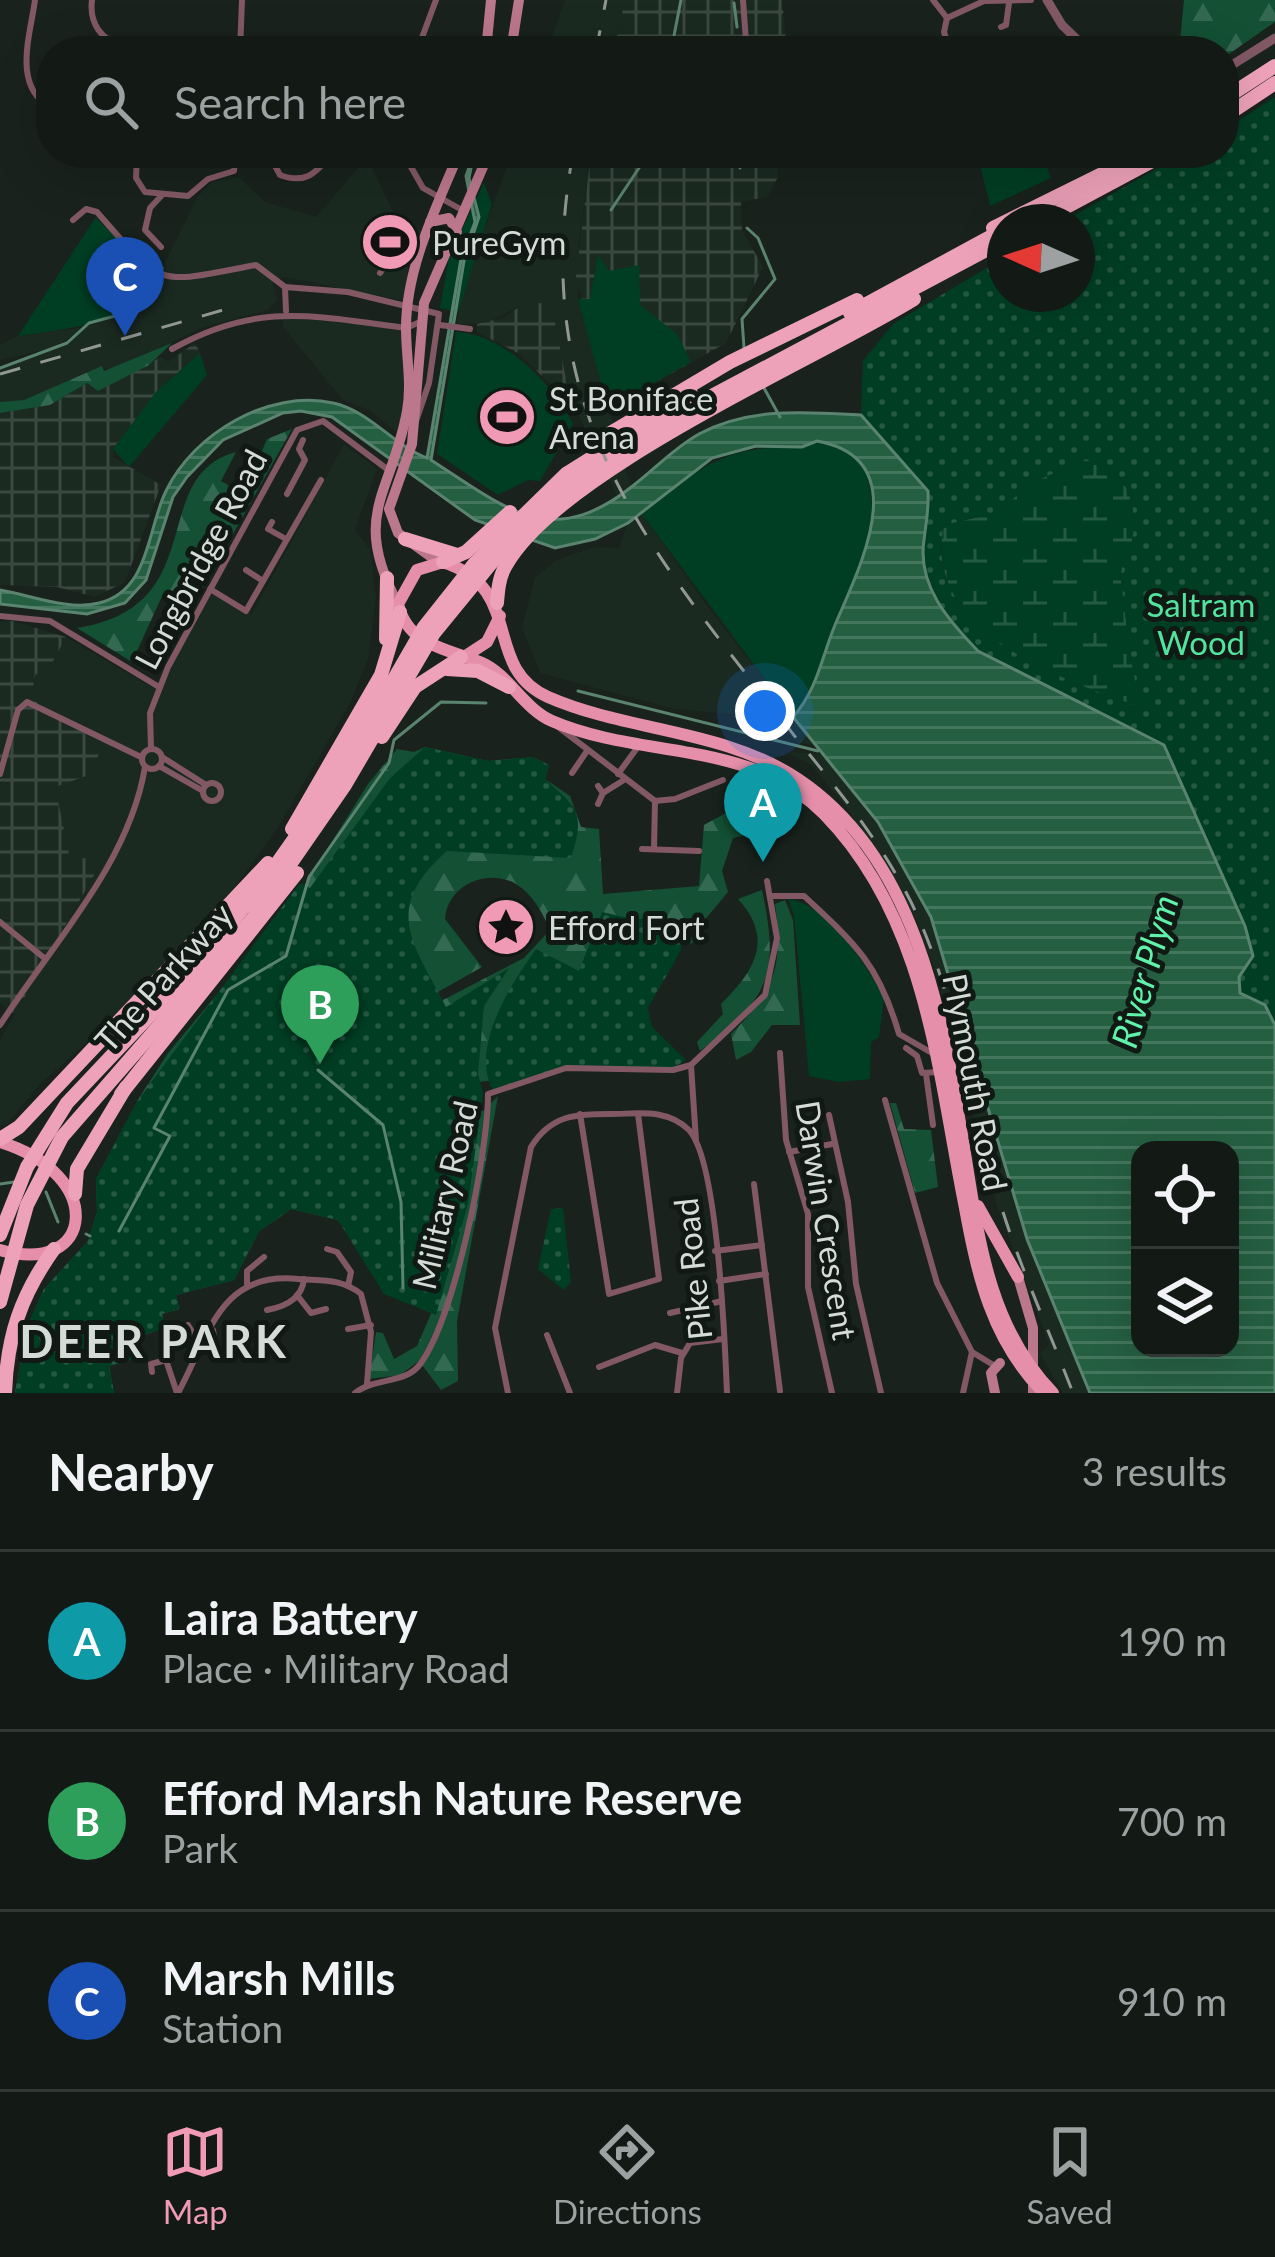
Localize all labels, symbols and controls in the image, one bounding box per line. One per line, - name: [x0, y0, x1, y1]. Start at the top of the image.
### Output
- search box: [36, 36, 1239, 168]
- icon: search: [78, 69, 144, 135]
- text: Search here: [174, 75, 406, 129]
- north arrow: [987, 204, 1095, 312]
- sports icon: PureGym: [359, 211, 421, 273]
- place label: PureGym: [432, 222, 566, 262]
- pin: C: [86, 237, 164, 336]
- place label: St Boniface Arena: [549, 378, 713, 456]
- sports icon: St Boniface Arena: [476, 386, 538, 448]
- street label: Longbridge Road: [125, 442, 275, 676]
- park label: Saltram Wood: [1147, 584, 1255, 662]
- your location: [735, 681, 795, 741]
- pin: A: [724, 763, 802, 862]
- water label: River Plym: [1101, 890, 1187, 1052]
- street label: The Parkway: [86, 894, 240, 1060]
- place icon: Efford Fort: [475, 896, 537, 958]
- place label: Efford Fort: [548, 907, 705, 947]
- pin: B: [281, 965, 359, 1064]
- street label: Plymouth Road: [935, 970, 1017, 1194]
- street label: Military Road: [403, 1097, 485, 1293]
- street label: Darwin Crescent: [788, 1098, 866, 1343]
- map controls: [1131, 1141, 1239, 1357]
- button: locate: [1131, 1141, 1239, 1249]
- street label: Pike Road: [665, 1196, 719, 1342]
- button: layers: [1131, 1249, 1239, 1357]
- district label: DEER PARK: [19, 1314, 289, 1368]
- text: Nearby: [48, 1441, 214, 1502]
- text: 3 results: [1082, 1448, 1227, 1494]
- text: Laira Battery: [162, 1591, 418, 1645]
- text: A: [73, 1618, 101, 1664]
- text: 190 m: [1117, 1618, 1227, 1664]
- text: Place · Military Road: [162, 1645, 510, 1691]
- text: Efford Marsh Nature Reserve: [162, 1771, 742, 1825]
- text: B: [74, 1798, 100, 1844]
- text: 700 m: [1117, 1798, 1227, 1844]
- text: Park: [162, 1825, 238, 1871]
- text: Marsh Mills: [162, 1951, 395, 2005]
- text: C: [74, 1978, 100, 2024]
- text: 910 m: [1117, 1978, 1227, 2024]
- text: Station: [162, 2005, 283, 2051]
- tab: Map: [162, 2119, 228, 2231]
- tab: Directions: [553, 2119, 702, 2231]
- tab: Saved: [1026, 2119, 1113, 2231]

